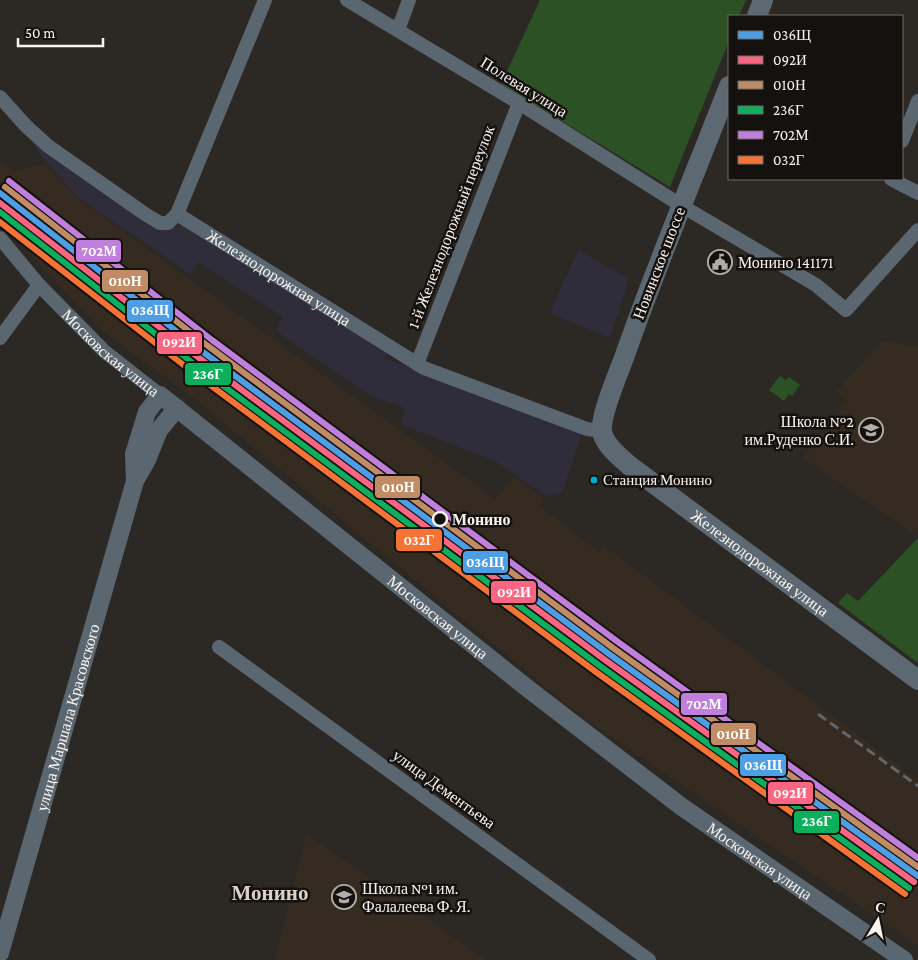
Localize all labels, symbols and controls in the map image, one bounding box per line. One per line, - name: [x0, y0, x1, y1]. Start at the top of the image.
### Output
- scale bar: [18, 15, 102, 47]
- legend: [728, 15, 903, 180]
- text: 50 m: [25, 25, 55, 41]
- text: 036Щ: [773, 27, 811, 43]
- text: 092И: [773, 52, 807, 68]
- street label: Полевая улица: [477, 54, 570, 121]
- text: 010Н: [773, 77, 806, 93]
- text: 236Г: [773, 102, 804, 118]
- street label: 1-й Железнодорожный переулок: [404, 123, 499, 331]
- text: 702М: [773, 127, 809, 143]
- text: 032Г: [773, 152, 805, 168]
- street label: Новинское шоссе: [630, 204, 688, 322]
- street label: Железнодорожная улица: [204, 226, 354, 329]
- line badge: 702М: [75, 239, 122, 263]
- text: 702М: [81, 243, 117, 259]
- public building icon: Монино 141171: [707, 249, 733, 275]
- place label: Монино 141171: [738, 254, 833, 271]
- line badge: 010Н: [101, 269, 149, 293]
- text: 010Н: [108, 273, 142, 289]
- line badge: 036Щ: [126, 299, 174, 323]
- text: 036Щ: [131, 302, 170, 318]
- street label: Московская улица: [59, 306, 163, 400]
- line badge: 092И: [156, 331, 203, 355]
- text: 092И: [162, 334, 196, 350]
- line badge: 236Г: [184, 362, 232, 386]
- text: 236Г: [193, 366, 223, 382]
- place label: Школа №2 им.Руденко С.И.: [744, 413, 854, 449]
- school or university icon: Школа №2 им.Руденко С.И.: [858, 417, 884, 443]
- place label: Станция Монино: [603, 472, 712, 488]
- line badge: 010Н: [374, 475, 421, 499]
- marker: Станция Монино: [589, 475, 599, 485]
- text: 010Н: [381, 479, 415, 495]
- street label: Железнодорожная улица: [688, 506, 832, 619]
- marker: Монино: [432, 511, 448, 527]
- place label: Монино: [452, 511, 511, 528]
- line badge: 032Г: [395, 528, 443, 552]
- text: 032Г: [403, 532, 435, 548]
- line badge: 036Щ: [462, 550, 509, 574]
- text: 036Щ: [466, 554, 505, 570]
- street label: Московская улица: [384, 572, 492, 662]
- line badge: 092И: [490, 580, 537, 604]
- text: 092И: [497, 584, 531, 600]
- street label: улица Маршала Красовского: [33, 622, 102, 813]
- line badge: 702М: [680, 692, 728, 716]
- text: 702М: [686, 696, 722, 712]
- line badge: 010Н: [710, 722, 757, 746]
- text: 010Н: [716, 726, 750, 742]
- street label: улица Дементьева: [389, 746, 498, 833]
- line badge: 036Щ: [739, 753, 787, 777]
- text: 036Щ: [744, 757, 783, 773]
- line badge: 092И: [767, 781, 814, 805]
- text: 092И: [773, 785, 807, 801]
- line badge: 236Г: [793, 810, 840, 834]
- text: 236Г: [802, 813, 832, 829]
- street label: Московская улица: [704, 819, 816, 903]
- place label: Школа №1 им. Фалалеева Ф. Я.: [362, 880, 470, 915]
- district label: Монино: [232, 881, 308, 905]
- school or university icon: Школа №1 им. Фалалеева Ф. Я.: [331, 884, 357, 910]
- north arrow: [853, 895, 903, 945]
- text: С: [874, 898, 887, 916]

